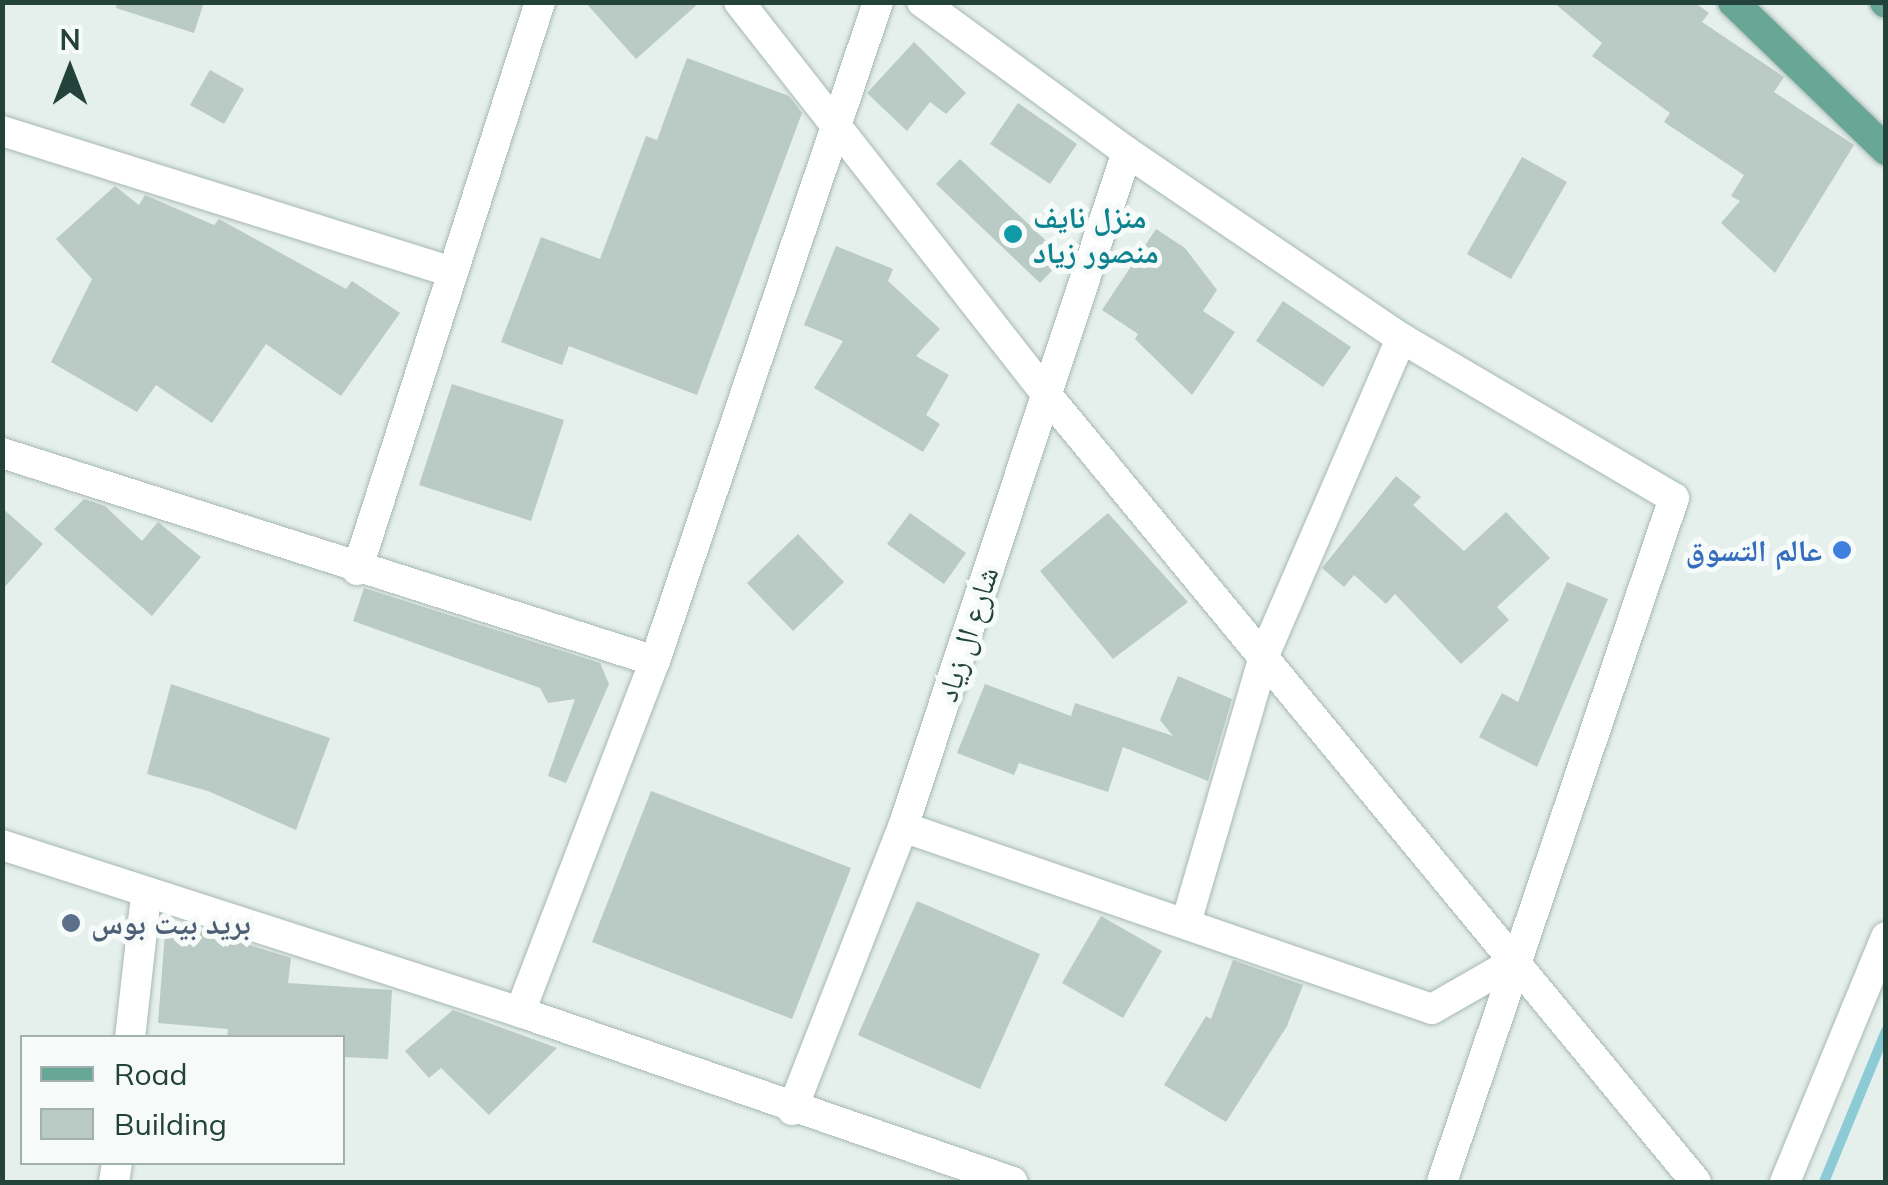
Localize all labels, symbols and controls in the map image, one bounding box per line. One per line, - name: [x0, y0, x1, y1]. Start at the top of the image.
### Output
- north arrow: [20, 20, 120, 120]
- text: N: [59, 22, 81, 57]
- place label: منزل نايف منصور زياد: [1033, 199, 1159, 270]
- marker: منزل نايف منصور زياد: [1002, 223, 1024, 245]
- place label: عالم التسوق: [1686, 532, 1822, 568]
- marker: عالم التسوق: [1831, 539, 1853, 561]
- street label: شارع ال زياد: [928, 562, 1006, 706]
- place label: بريد بيت بوس: [91, 905, 251, 941]
- marker: بريد بيت بوس: [60, 912, 82, 934]
- legend: [20, 1035, 345, 1165]
- text: Road: [114, 1055, 188, 1093]
- text: Building: [114, 1105, 227, 1143]

